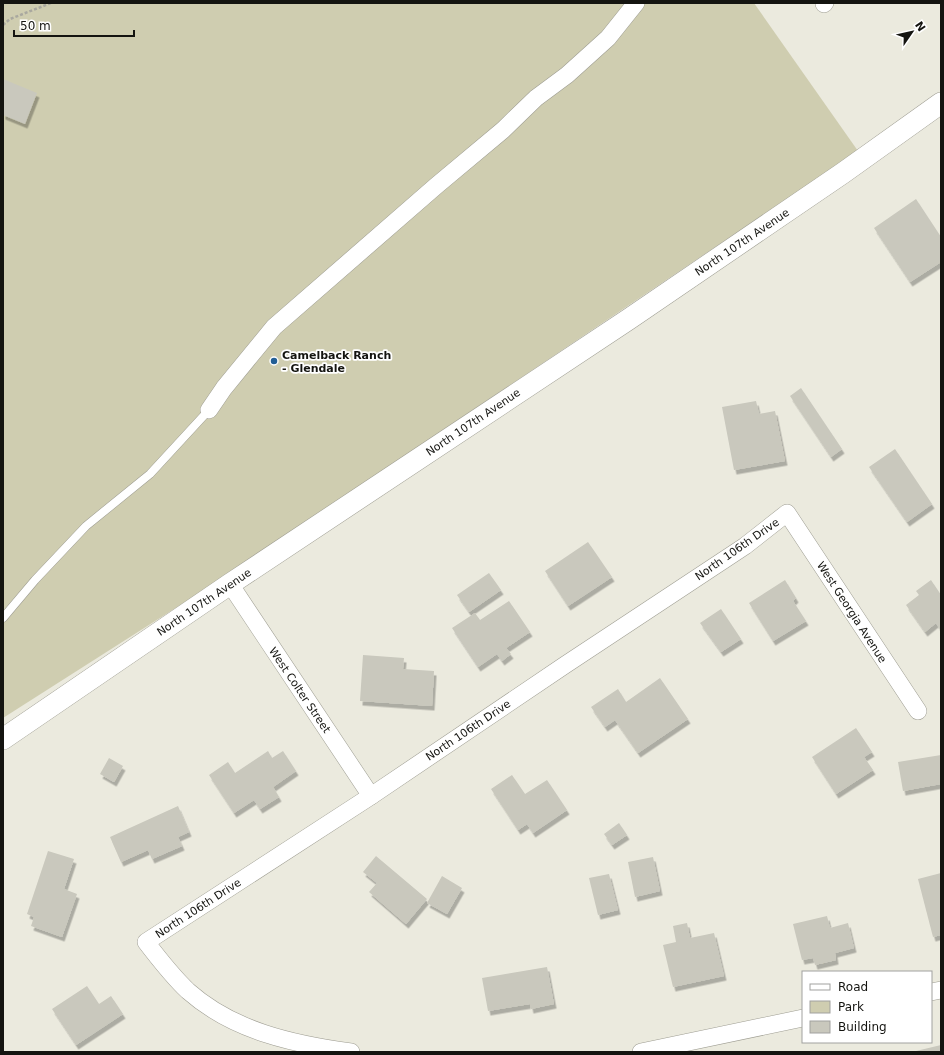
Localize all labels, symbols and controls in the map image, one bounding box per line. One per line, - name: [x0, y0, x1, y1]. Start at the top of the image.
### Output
- scale bar: [14, 12, 134, 38]
- north arrow: [892, 12, 932, 52]
- text: 50 m: [20, 19, 51, 33]
- text: N: [912, 19, 928, 34]
- street label: North 107th Avenue: [693, 206, 792, 279]
- place label: Camelback Ranch - Glendale: [282, 349, 391, 375]
- marker: Camelback Ranch - Glendale: [269, 356, 279, 366]
- street label: North 107th Avenue: [424, 386, 523, 459]
- street label: North 106th Drive: [693, 515, 782, 583]
- street label: West Georgia Avenue: [814, 559, 889, 665]
- street label: North 107th Avenue: [155, 566, 254, 639]
- street label: West Colter Street: [266, 645, 333, 736]
- street label: North 106th Drive: [423, 697, 513, 764]
- street label: North 106th Drive: [153, 876, 244, 941]
- legend: [802, 971, 932, 1043]
- text: Road: [838, 980, 868, 994]
- text: Park: [838, 1000, 864, 1014]
- text: Building: [838, 1020, 887, 1034]

